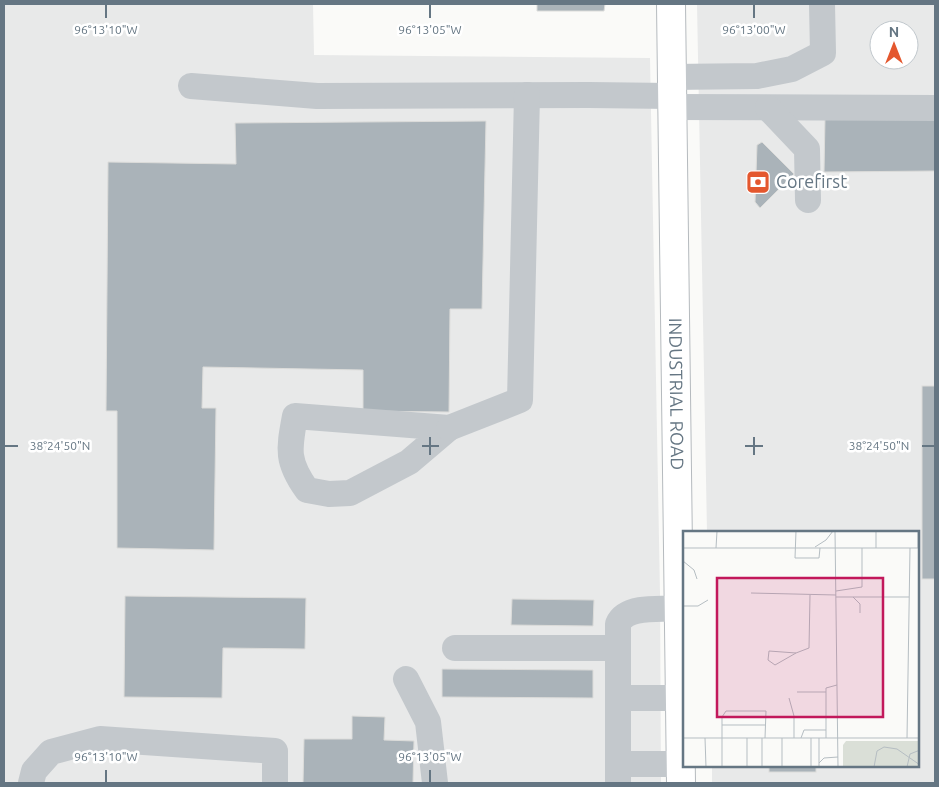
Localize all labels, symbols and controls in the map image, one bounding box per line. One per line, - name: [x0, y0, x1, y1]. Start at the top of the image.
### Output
- north arrow: [869, 20, 919, 70]
- text: 96°13'10"W: [74, 23, 138, 36]
- text: 96°13'05"W: [398, 23, 462, 36]
- text: 96°13'00"W: [722, 23, 786, 36]
- text: N: [889, 24, 899, 40]
- bank icon: Corefirst: [745, 169, 771, 195]
- place label: Corefirst: [776, 171, 847, 191]
- street label: INDUSTRIAL ROAD: [666, 318, 688, 470]
- text: 38°24'50"N: [30, 439, 90, 452]
- text: 38°24'50"N: [849, 439, 909, 452]
- inset map: [683, 531, 919, 767]
- text: 96°13'10"W: [74, 750, 138, 763]
- text: 96°13'05"W: [398, 750, 462, 763]

